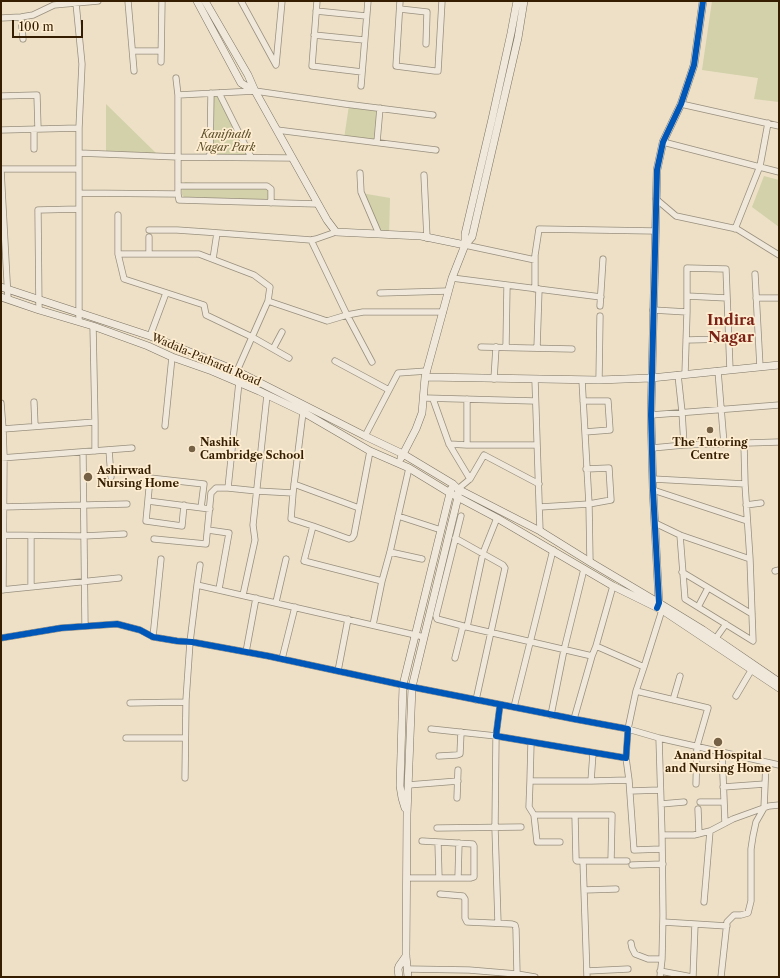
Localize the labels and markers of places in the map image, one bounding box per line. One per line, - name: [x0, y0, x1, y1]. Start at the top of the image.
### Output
- marker: The Tutoring Centre: [705, 425, 715, 435]
- place label: Nashik Cambridge School: [200, 436, 304, 462]
- place label: The Tutoring Centre: [672, 436, 748, 462]
- marker: Nashik Cambridge School: [187, 444, 197, 454]
- place label: Ashirwad Nursing Home: [97, 464, 179, 490]
- marker: Ashirwad Nursing Home: [82, 471, 94, 483]
- marker: Anand Hospital and Nursing Home: [712, 736, 724, 748]
- place label: Anand Hospital and Nursing Home: [665, 749, 771, 775]

